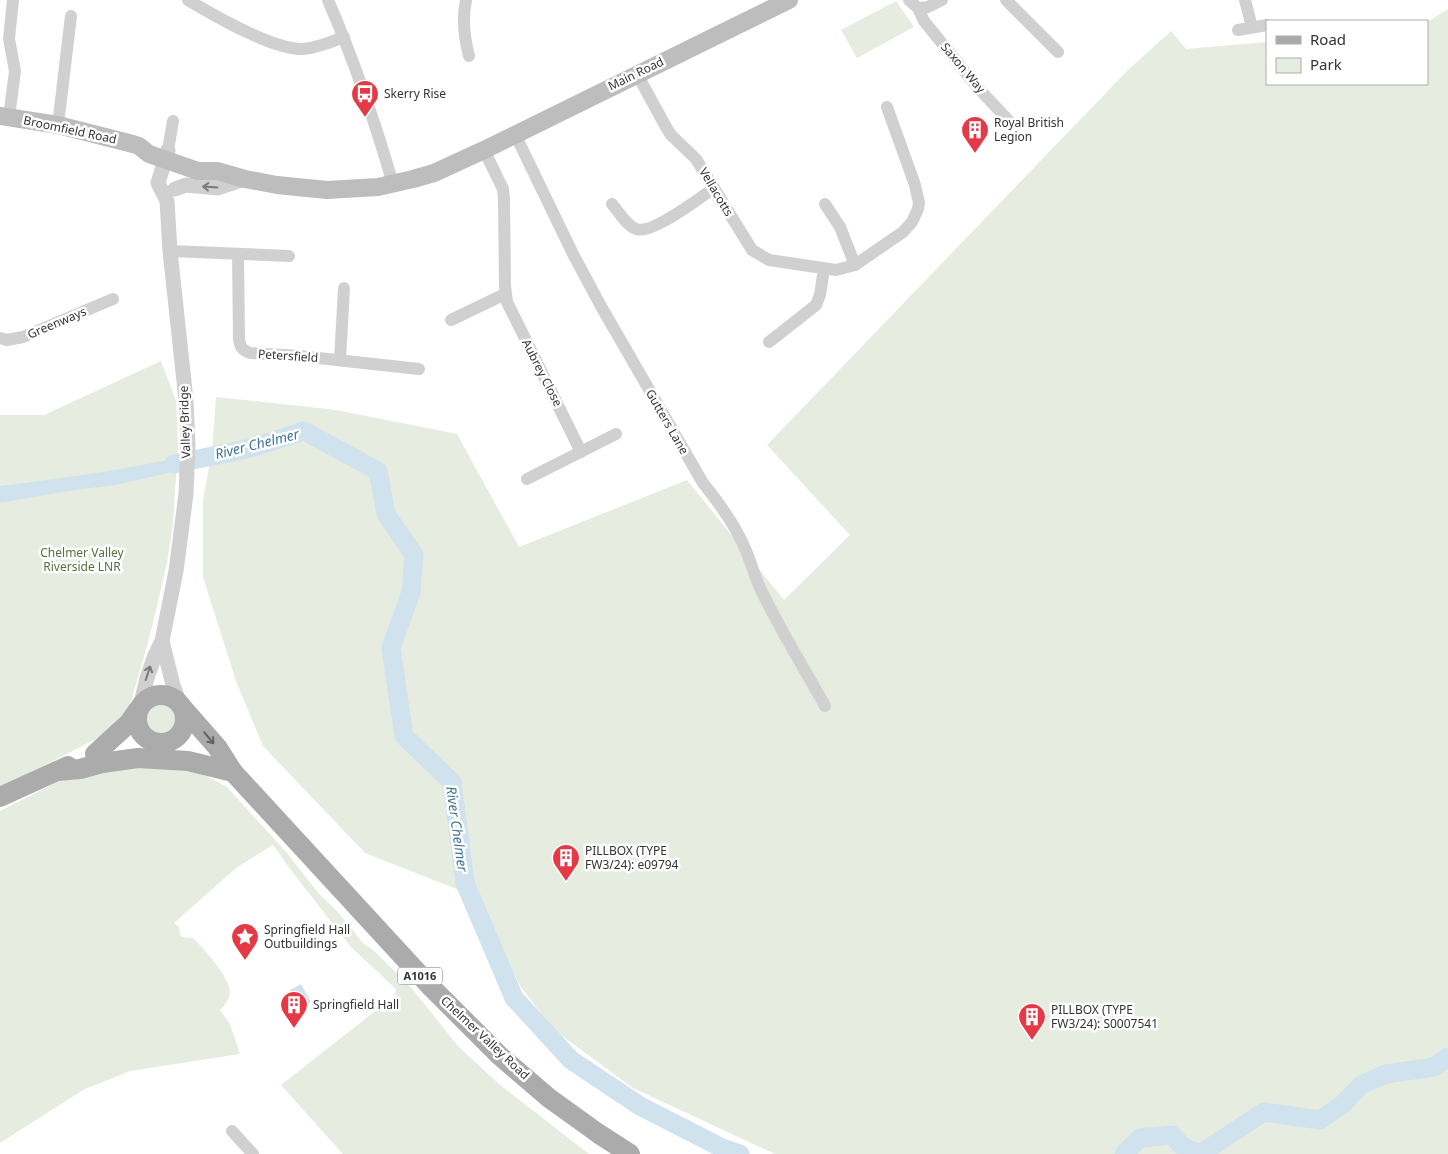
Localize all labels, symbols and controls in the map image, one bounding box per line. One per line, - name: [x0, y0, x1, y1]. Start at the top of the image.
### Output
- legend: [1266, 20, 1428, 85]
- text: Road: [1310, 29, 1346, 49]
- street label: Saxon Way: [937, 39, 990, 97]
- street label: Main Road: [605, 53, 667, 94]
- text: Park: [1310, 54, 1342, 74]
- bus stop icon: Skerry Rise: [350, 79, 380, 118]
- place label: Skerry Rise: [384, 85, 446, 102]
- street label: Broomfield Road: [22, 111, 118, 148]
- place label: Royal British Legion: [994, 114, 1064, 145]
- building icon: Royal British Legion: [960, 115, 990, 154]
- street label: Vellacotts: [695, 164, 738, 220]
- one-way arrow: [202, 182, 218, 191]
- street label: Greenways: [25, 302, 89, 343]
- street label: Aubrey Close: [518, 336, 567, 410]
- street label: Petersfield: [257, 345, 319, 366]
- street label: Valley Bridge: [175, 385, 194, 459]
- street label: Gutters Lane: [642, 386, 693, 458]
- water label: River Chelmer: [213, 424, 301, 463]
- park label: Chelmer Valley Riverside LNR: [40, 544, 125, 575]
- one-way arrow: [144, 665, 154, 681]
- one-way arrow: [204, 731, 215, 744]
- water label: River Chelmer: [442, 785, 473, 873]
- place label: PILLBOX (TYPE FW3/24): e09794: [585, 842, 679, 873]
- building icon: PILLBOX (TYPE FW3/24): e09794: [551, 843, 581, 882]
- place label: Springfield Hall Outbuildings: [264, 921, 350, 952]
- place icon: Springfield Hall Outbuildings: [230, 922, 260, 961]
- road number: A1016: [398, 968, 442, 984]
- building icon: Springfield Hall: [279, 990, 309, 1029]
- street label: Chelmer Valley Road: [437, 992, 533, 1083]
- place label: Springfield Hall: [313, 996, 399, 1013]
- place label: PILLBOX (TYPE FW3/24): S0007541: [1051, 1001, 1158, 1032]
- building icon: PILLBOX (TYPE FW3/24): S0007541: [1017, 1002, 1047, 1041]

